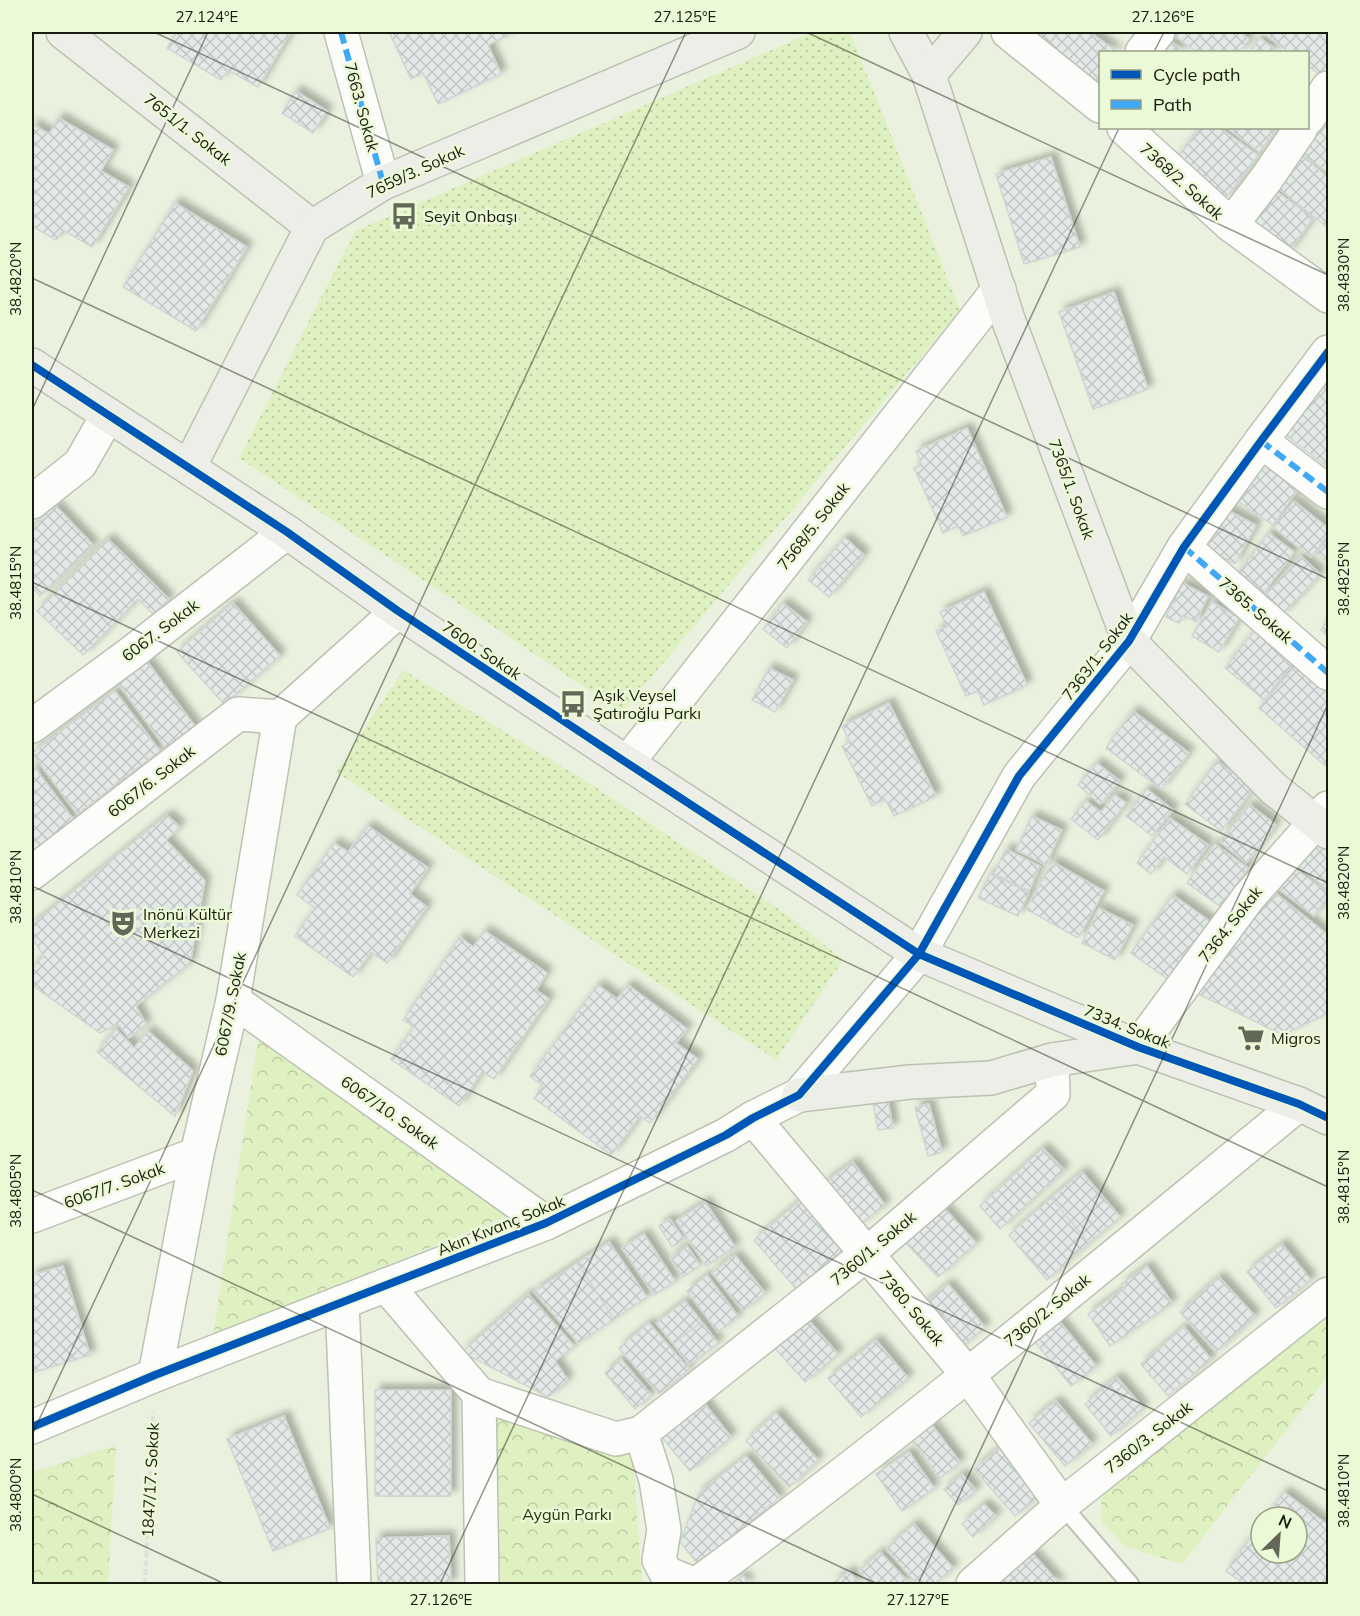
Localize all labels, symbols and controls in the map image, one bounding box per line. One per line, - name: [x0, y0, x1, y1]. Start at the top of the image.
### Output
- text: 27.124°E: [176, 7, 239, 26]
- text: 27.125°E: [654, 7, 717, 26]
- text: 27.126°E: [1132, 7, 1195, 26]
- legend: [1099, 51, 1309, 129]
- street label: 7663. Sokak: [341, 60, 384, 154]
- text: Cycle path: [1153, 63, 1240, 86]
- street label: 7651/1. Sokak: [140, 89, 236, 170]
- text: Path: [1153, 93, 1192, 116]
- street label: 7368/2. Sokak: [1136, 138, 1228, 224]
- street label: 7659/3. Sokak: [363, 139, 468, 202]
- bus stop icon: Seyit Onbaşı: [389, 201, 419, 231]
- place label: Seyit Onbaşı: [424, 206, 517, 226]
- text: 38.4830°N: [1334, 238, 1353, 312]
- text: 38.4820°N: [6, 242, 25, 316]
- street label: 7365/1. Sokak: [1045, 436, 1100, 543]
- street label: 7568/5. Sokak: [773, 478, 854, 574]
- text: 38.4825°N: [1334, 542, 1353, 616]
- text: 38.4815°N: [6, 546, 25, 620]
- street label: 7365. Sokak: [1215, 572, 1298, 648]
- street label: 6067. Sokak: [118, 594, 203, 665]
- street label: 7363/1. Sokak: [1057, 607, 1137, 704]
- street label: 7600. Sokak: [439, 616, 526, 684]
- place label: Aşık Veysel Şatıroğlu Parkı: [593, 685, 701, 723]
- bus stop icon: Aşık Veysel Şatıroğlu Parkı: [558, 689, 588, 719]
- street label: 6067/6. Sokak: [103, 740, 199, 821]
- text: 38.4820°N: [1334, 846, 1353, 920]
- text: 38.4810°N: [6, 850, 25, 924]
- street label: 7364. Sokak: [1194, 881, 1266, 966]
- place label: Inönü Kültür Merkezi: [143, 904, 232, 942]
- theatre icon: Inönü Kültür Merkezi: [108, 908, 138, 938]
- street label: 6067/9. Sokak: [210, 950, 250, 1058]
- street label: 7334. Sokak: [1081, 1000, 1174, 1053]
- supermarket icon: Migros: [1236, 1023, 1266, 1053]
- place label: Migros: [1271, 1028, 1321, 1048]
- street label: 6067/10. Sokak: [337, 1071, 444, 1154]
- text: 38.4815°N: [1334, 1150, 1353, 1224]
- text: 38.4805°N: [6, 1154, 25, 1228]
- street label: 6067/7. Sokak: [61, 1157, 168, 1212]
- street label: Akın Kıvanç Sokak: [434, 1190, 568, 1260]
- street label: 7360/1. Sokak: [826, 1206, 920, 1290]
- street label: 7360. Sokak: [875, 1267, 949, 1350]
- street label: 7360/2. Sokak: [1000, 1269, 1095, 1351]
- street label: 7360/3. Sokak: [1100, 1396, 1196, 1477]
- street label: 1847/17. Sokak: [137, 1421, 163, 1538]
- text: 38.4810°N: [1334, 1454, 1353, 1528]
- text: 38.4800°N: [6, 1458, 25, 1532]
- park label: Aygün Parkı: [522, 1504, 612, 1524]
- north arrow: [1249, 1505, 1309, 1565]
- text: N: [1276, 1510, 1295, 1533]
- text: 27.126°E: [410, 1590, 473, 1609]
- text: 27.127°E: [887, 1590, 950, 1609]

